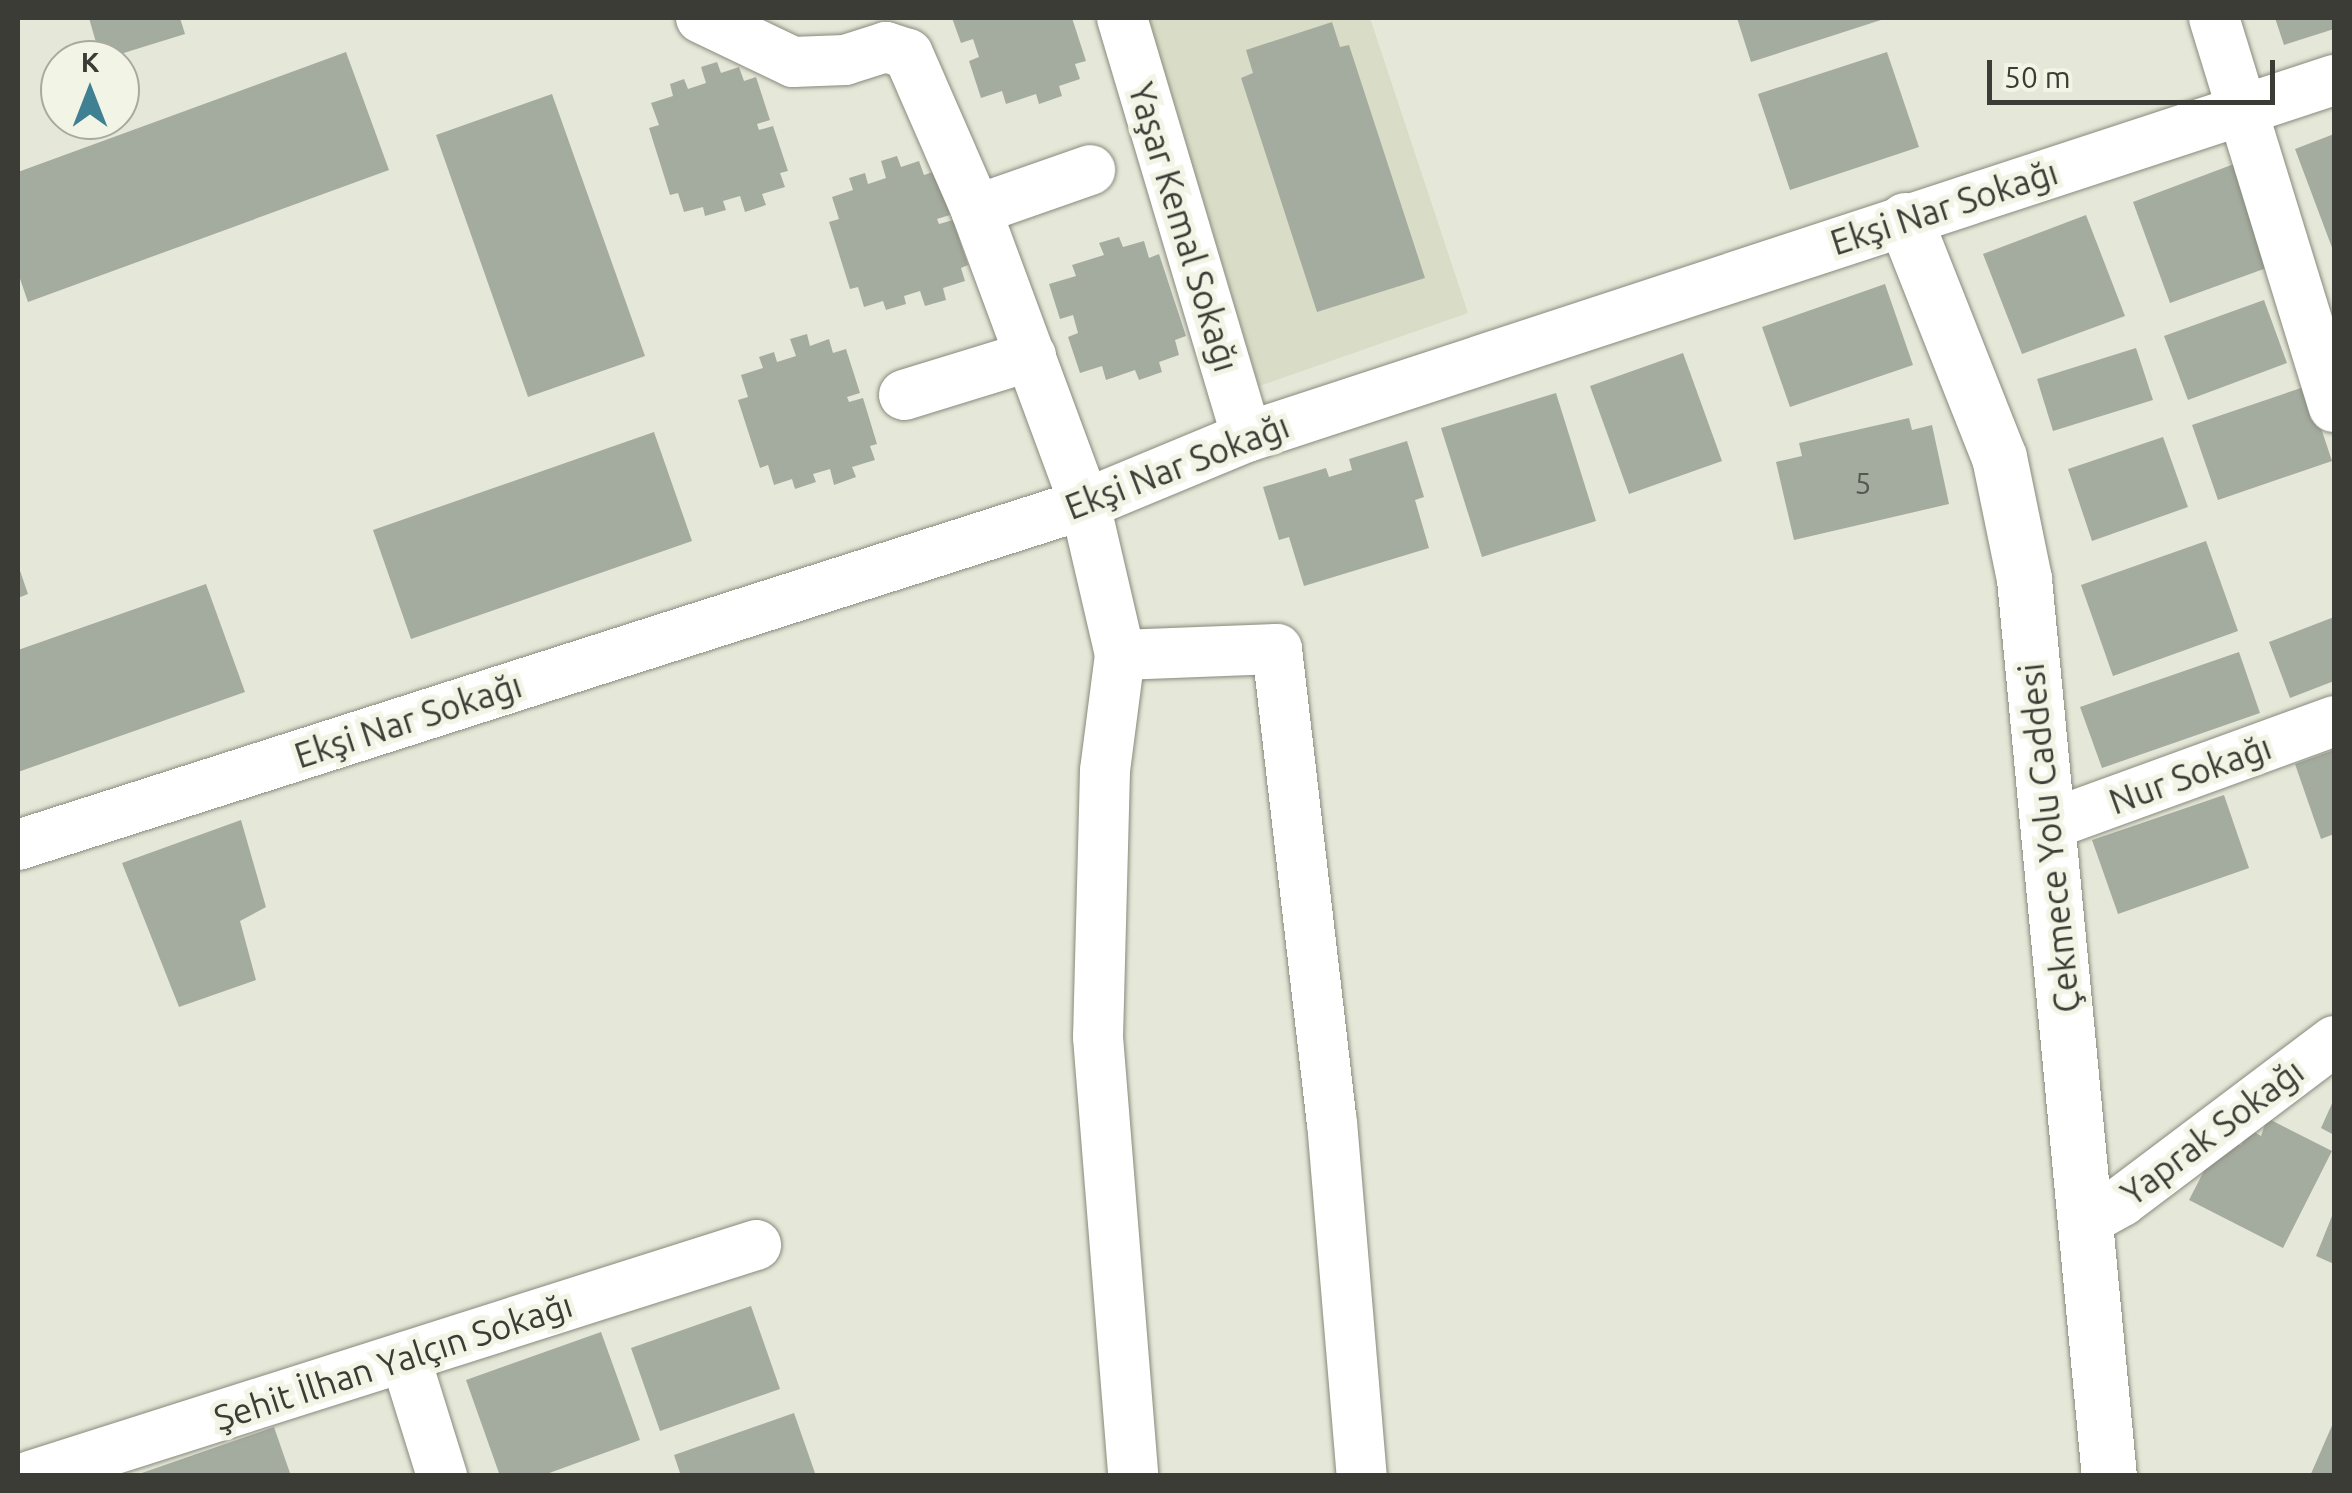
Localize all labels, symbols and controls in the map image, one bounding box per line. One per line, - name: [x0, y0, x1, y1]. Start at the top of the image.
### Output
- north arrow: [40, 40, 140, 140]
- scale bar: [1992, 40, 2280, 102]
- text: K: [81, 46, 99, 77]
- text: 50 m: [2004, 60, 2071, 94]
- street label: Yaşar Kemal Sokağı: [1120, 77, 1248, 377]
- street label: Ekşi Nar Sokağı: [1825, 151, 2063, 263]
- street label: Ekşi Nar Sokağı: [1059, 404, 1295, 528]
- house number: 5: [1855, 465, 1871, 501]
- street label: Çekmece Yolu Caddesi: [2010, 661, 2088, 1015]
- street label: Ekşi Nar Sokağı: [289, 664, 527, 776]
- street label: Nur Sokağı: [2103, 725, 2277, 823]
- street label: Yaprak Sokağı: [2113, 1050, 2311, 1214]
- street label: Şehit İlhan Yalçın Sokağı: [209, 1283, 577, 1439]

